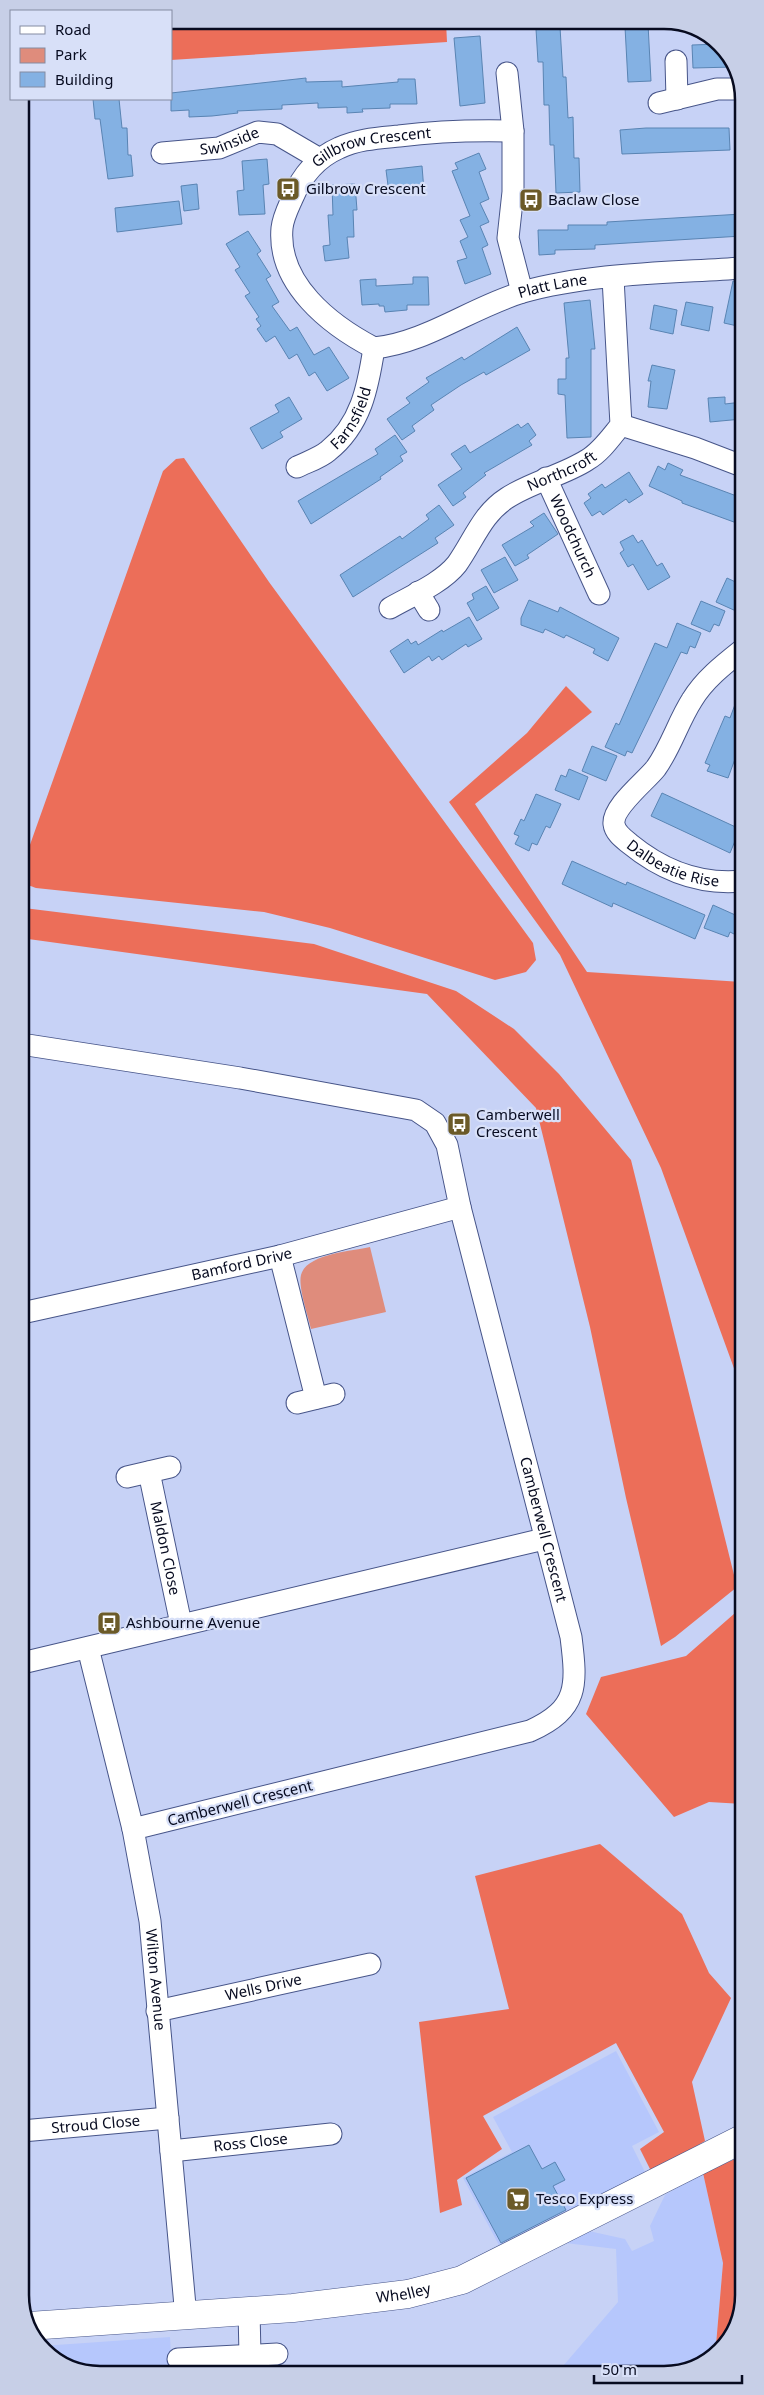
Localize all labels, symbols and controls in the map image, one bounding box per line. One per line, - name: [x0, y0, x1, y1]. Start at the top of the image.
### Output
- legend: [10, 10, 172, 100]
- text: Road: [55, 19, 91, 39]
- text: Park: [55, 44, 87, 64]
- text: Building: [55, 69, 113, 89]
- street label: Swinside: [199, 122, 262, 159]
- street label: Gillbrow Crescent: [307, 122, 432, 171]
- bus stop icon: Gilbrow Crescent: [275, 176, 301, 202]
- place label: Gilbrow Crescent: [306, 178, 426, 198]
- bus stop icon: Baclaw Close: [518, 187, 544, 213]
- place label: Baclaw Close: [548, 189, 639, 209]
- street label: Platt Lane: [515, 268, 588, 302]
- street label: Farnsfield: [325, 384, 375, 453]
- street label: Northcroft: [523, 446, 600, 495]
- street label: Woodchurch: [546, 491, 601, 581]
- street label: Dalbeatie Rise: [623, 834, 720, 890]
- place label: Camberwell Crescent: [476, 1104, 560, 1141]
- bus stop icon: Camberwell Crescent: [446, 1111, 472, 1137]
- street label: Bamford Drive: [189, 1242, 294, 1284]
- street label: Camberwell Crescent: [516, 1455, 573, 1605]
- street label: Maldon Close: [146, 1499, 186, 1597]
- bus stop icon: Ashbourne Avenue: [96, 1610, 122, 1636]
- place label: Ashbourne Avenue: [126, 1612, 260, 1632]
- street label: Camberwell Crescent: [165, 1774, 315, 1830]
- street label: Wilton Avenue: [142, 1928, 171, 2031]
- street label: Wells Drive: [223, 1968, 304, 2005]
- street label: Stroud Close: [50, 2110, 141, 2137]
- street label: Ross Close: [212, 2128, 289, 2155]
- supermarket icon: Tesco Express: [505, 2186, 531, 2212]
- place label: Tesco Express: [536, 2188, 633, 2208]
- street label: Whelley: [375, 2277, 433, 2307]
- scale bar: [594, 2352, 742, 2384]
- text: 50 m: [602, 2359, 637, 2379]

